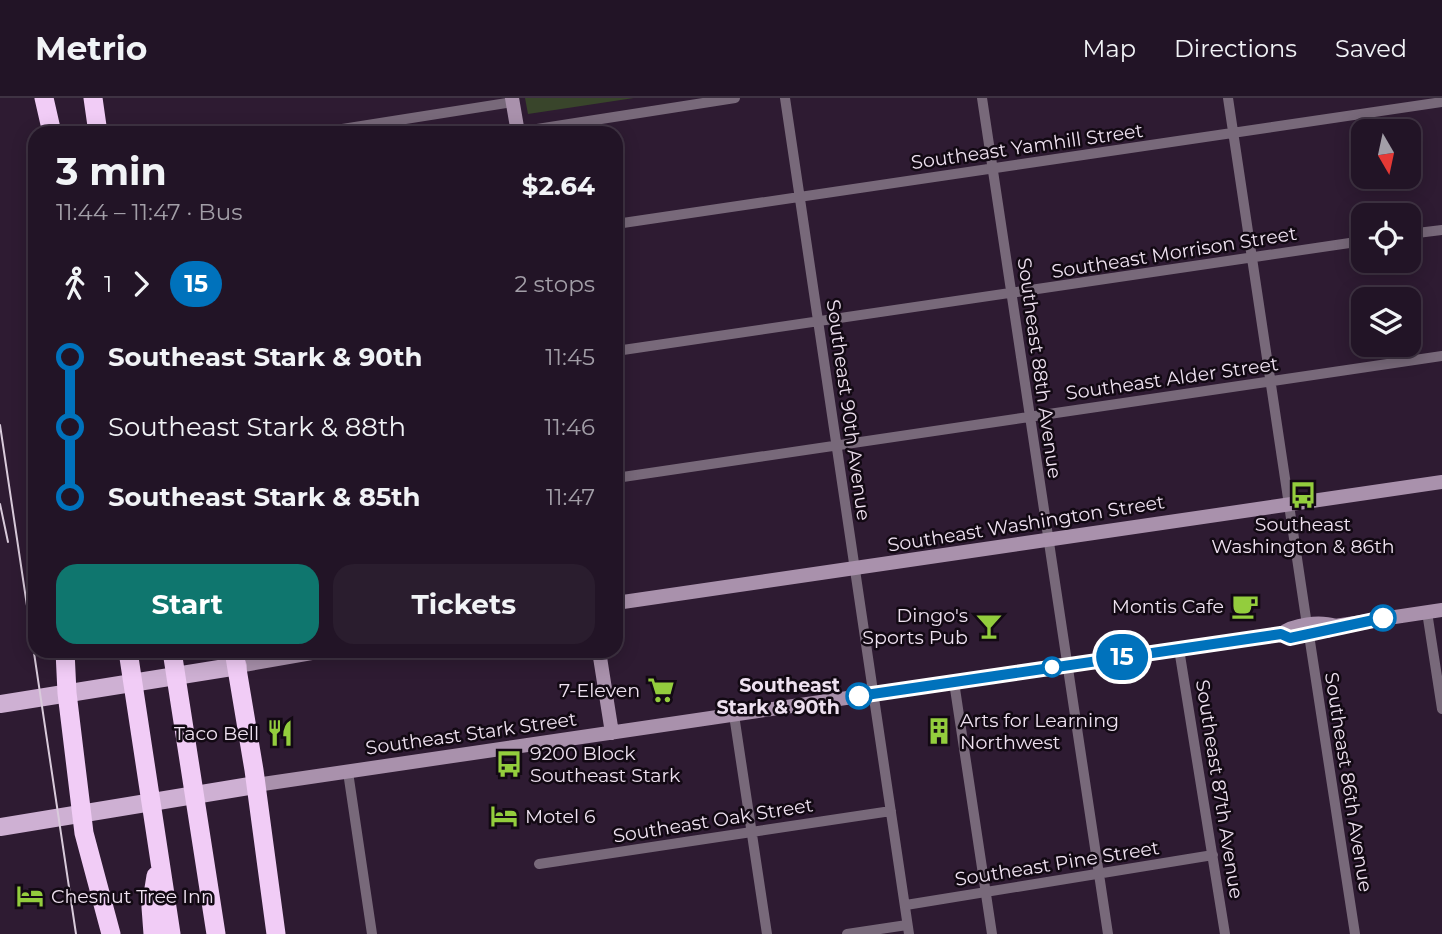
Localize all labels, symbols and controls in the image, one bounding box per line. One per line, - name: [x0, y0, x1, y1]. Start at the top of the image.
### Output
- text: Metrio: [35, 28, 147, 68]
- text: Map: [1083, 34, 1136, 63]
- text: Directions: [1174, 34, 1297, 63]
- text: Saved: [1335, 34, 1407, 63]
- street label: Southeast Yamhill Street: [910, 119, 1145, 174]
- north arrow: [1351, 119, 1421, 189]
- map controls: [1351, 119, 1421, 357]
- text: 3 min: [56, 148, 167, 195]
- text: $2.64: [522, 170, 595, 202]
- text: 11:44 – 11:47 · Bus: [56, 198, 242, 226]
- button: locate: [1351, 203, 1421, 273]
- street label: Southeast Morrison Street: [1050, 222, 1299, 283]
- street label: Southeast 88th Avenue: [1013, 256, 1066, 480]
- icon: walk: [56, 265, 94, 303]
- icon: forward: [122, 265, 160, 303]
- text: 15: [184, 269, 208, 298]
- text: 1: [104, 270, 112, 298]
- text: 2 stops: [515, 270, 595, 298]
- button: layers: [1351, 287, 1421, 357]
- street label: Southeast 90th Avenue: [822, 298, 875, 522]
- text: Southeast Stark & 90th: [108, 341, 422, 373]
- text: 11:45: [545, 343, 595, 371]
- street label: Southeast Alder Street: [1064, 352, 1280, 405]
- text: Southeast Stark & 88th: [108, 411, 406, 443]
- text: 11:46: [544, 413, 595, 441]
- bus stop icon: Southeast Washington & 86th: [1288, 480, 1318, 510]
- text: Southeast Stark & 85th: [108, 481, 421, 513]
- text: 11:47: [546, 483, 595, 511]
- street label: Southeast Washington Street: [886, 490, 1167, 557]
- place label: Southeast Washington & 86th: [1211, 513, 1395, 558]
- button: Start: [56, 564, 319, 644]
- button: Tickets: [333, 564, 595, 644]
- cafe icon: Montis Cafe: [1230, 591, 1260, 621]
- place label: Montis Cafe: [1112, 595, 1224, 618]
- place label: Dingo's Sports Pub: [862, 604, 968, 649]
- unlabelled marker: [1370, 605, 1396, 631]
- bar icon: Dingo's Sports Pub: [974, 611, 1004, 641]
- line badge: 15: [1090, 634, 1154, 680]
- text: 15: [1110, 642, 1134, 671]
- unlabelled marker: [1042, 657, 1062, 677]
- street label: Southeast 86th Avenue: [1320, 671, 1377, 894]
- place label: Southeast Stark & 90th: [716, 674, 840, 719]
- supermarket icon: 7-Eleven: [646, 675, 676, 705]
- street label: Southeast 87th Avenue: [1191, 678, 1248, 900]
- place label: 7-Eleven: [559, 679, 640, 702]
- marker: Southeast Stark & 90th: [846, 683, 872, 709]
- street label: Southeast Stark Street: [364, 707, 578, 760]
- place label: Arts for Learning Northwest: [960, 709, 1119, 754]
- building icon: Arts for Learning Northwest: [924, 716, 954, 746]
- restaurant icon: Taco Bell: [265, 718, 295, 748]
- place label: Taco Bell: [174, 722, 259, 745]
- place label: 9200 Block Southeast Stark: [530, 742, 681, 787]
- bus stop icon: 9200 Block Southeast Stark: [494, 749, 524, 779]
- street label: Southeast Oak Street: [611, 793, 815, 848]
- hotel icon: Motel 6: [489, 801, 519, 831]
- place label: Motel 6: [525, 805, 596, 828]
- street label: Southeast Pine Street: [953, 836, 1161, 891]
- hotel icon: Chesnut Tree Inn: [15, 881, 45, 911]
- place label: Chesnut Tree Inn: [51, 885, 214, 908]

